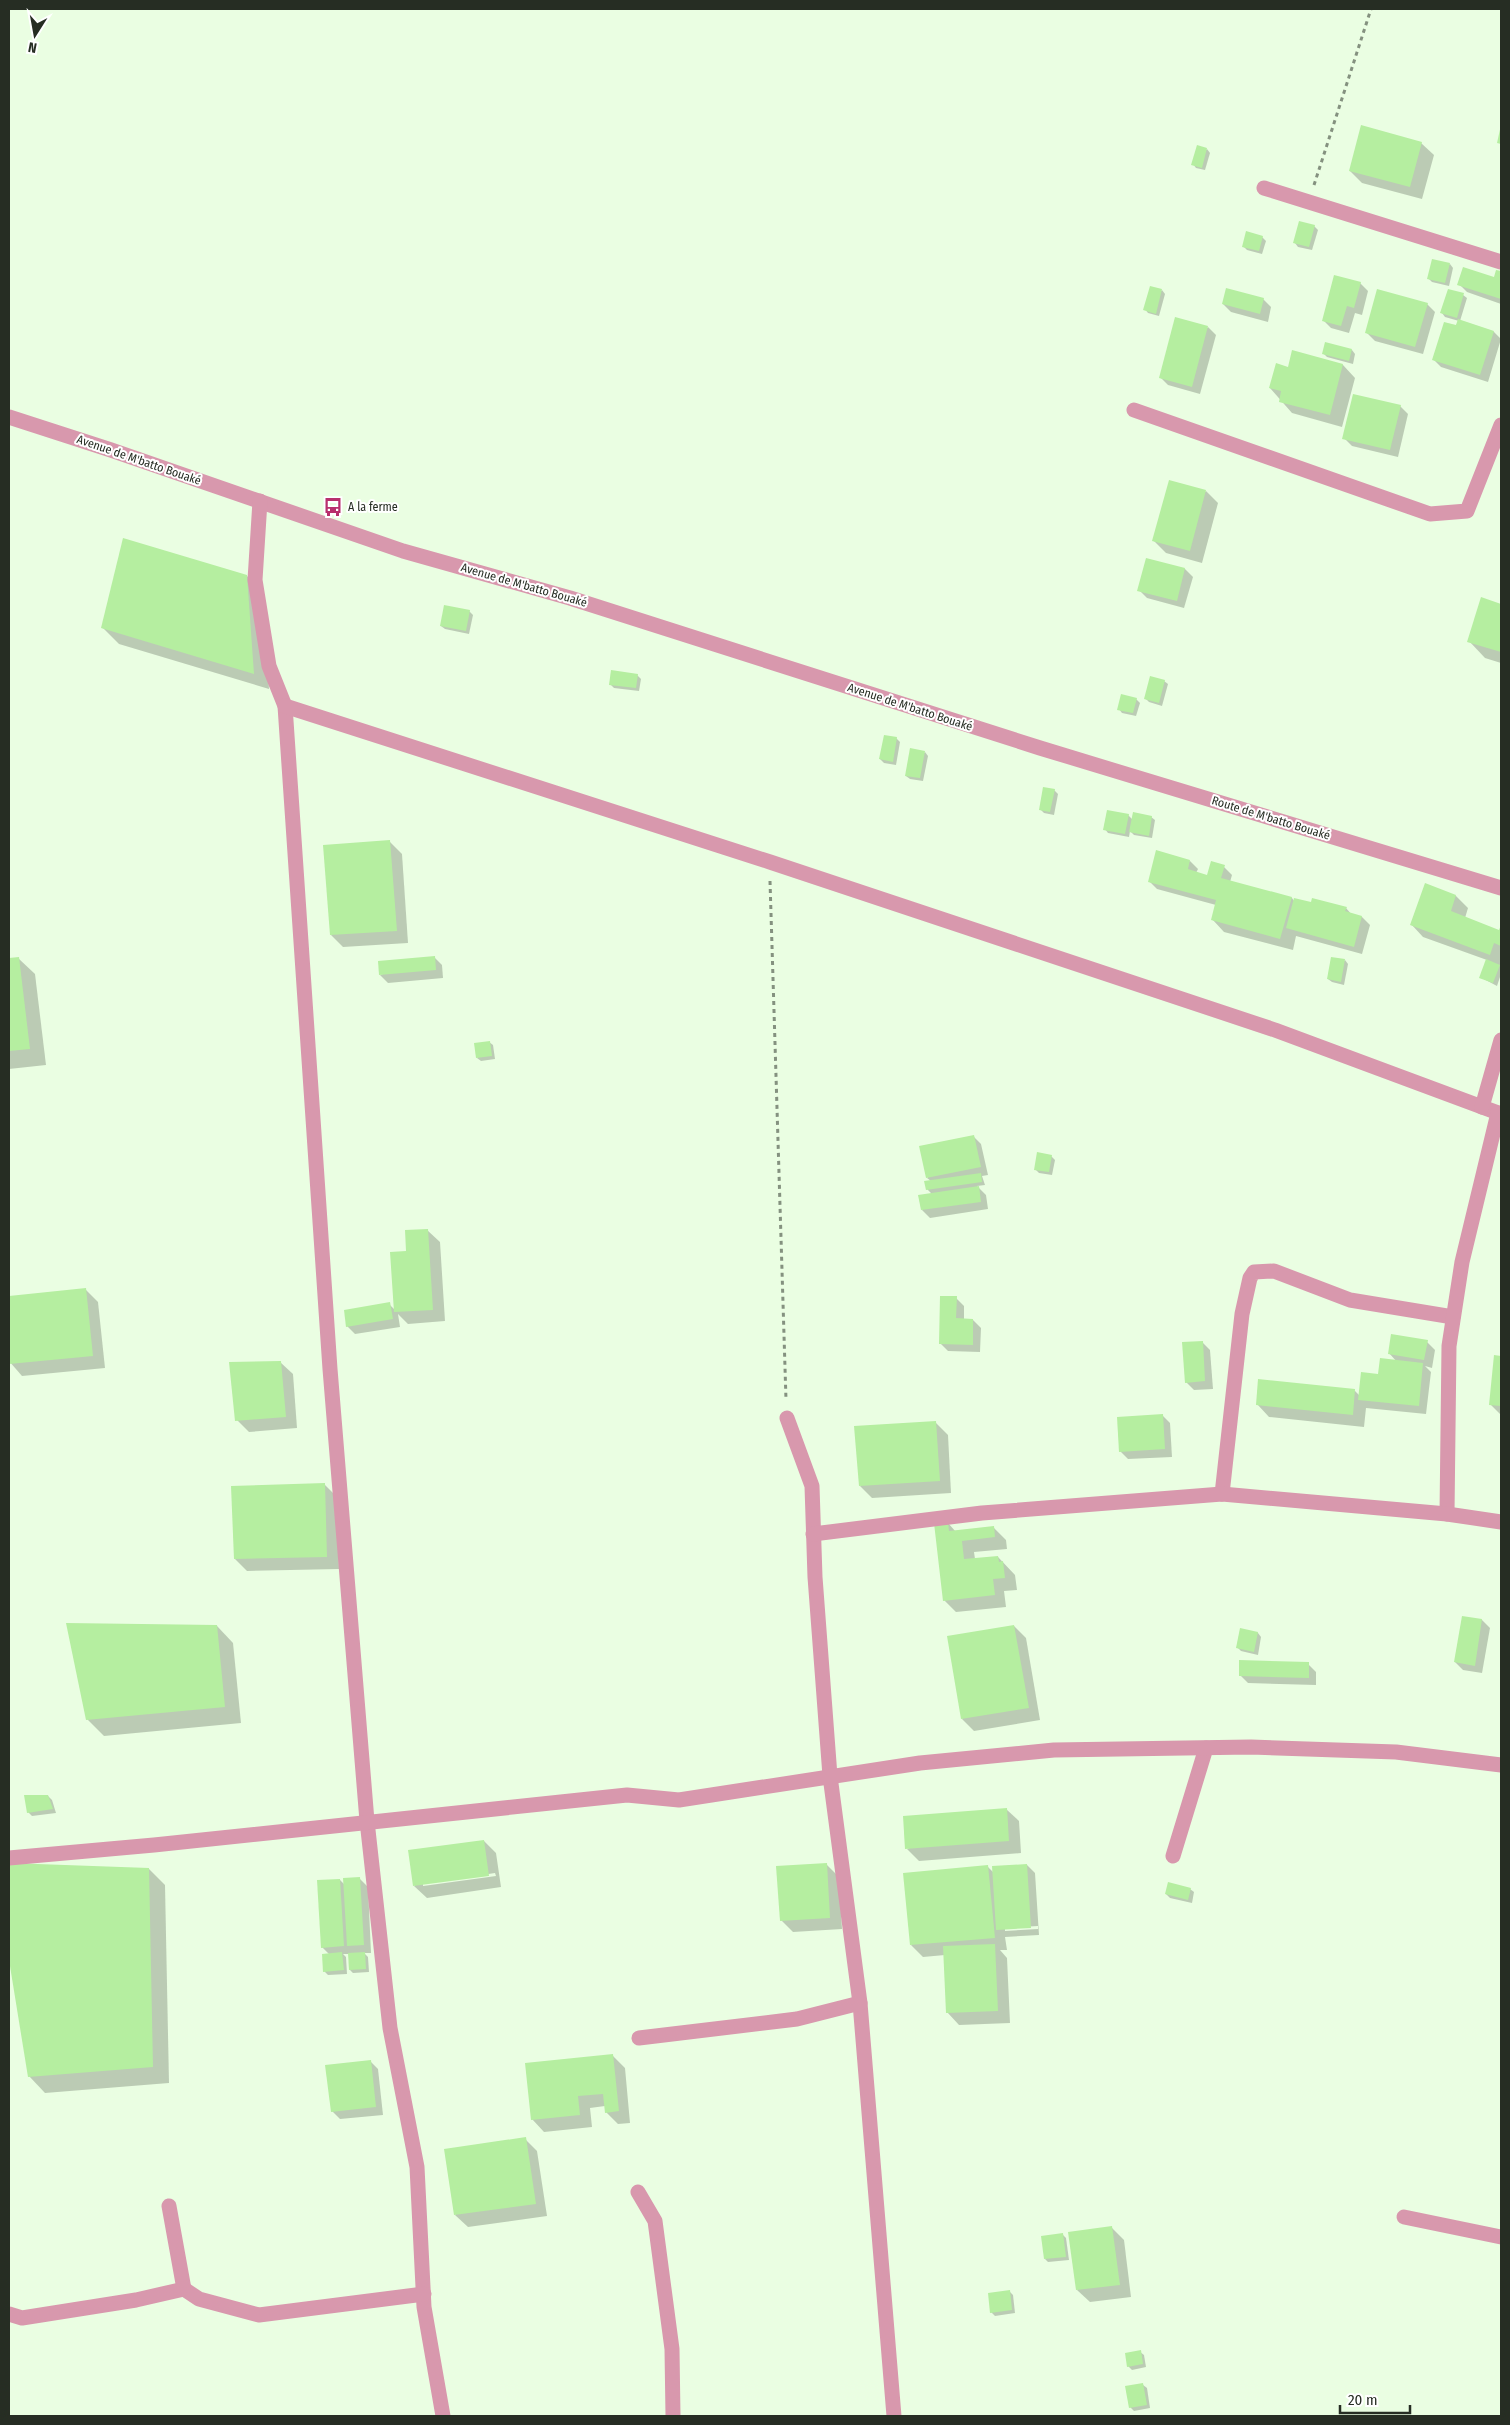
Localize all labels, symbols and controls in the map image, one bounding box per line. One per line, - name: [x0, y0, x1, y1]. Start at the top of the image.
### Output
- north arrow: [10, 10, 60, 60]
- text: N: [27, 38, 38, 56]
- street label: Avenue de M'batto Bouaké: [75, 432, 203, 488]
- bus stop icon: A la ferme: [322, 496, 344, 518]
- place label: A la ferme: [348, 500, 398, 514]
- street label: Avenue de M'batto Bouaké: [459, 560, 589, 610]
- street label: Avenue de M'batto Bouaké: [846, 680, 974, 734]
- street label: Route de M'batto Bouaké: [1210, 793, 1332, 843]
- scale bar: [1340, 2382, 1410, 2414]
- text: 20 m: [1348, 2391, 1378, 2409]

